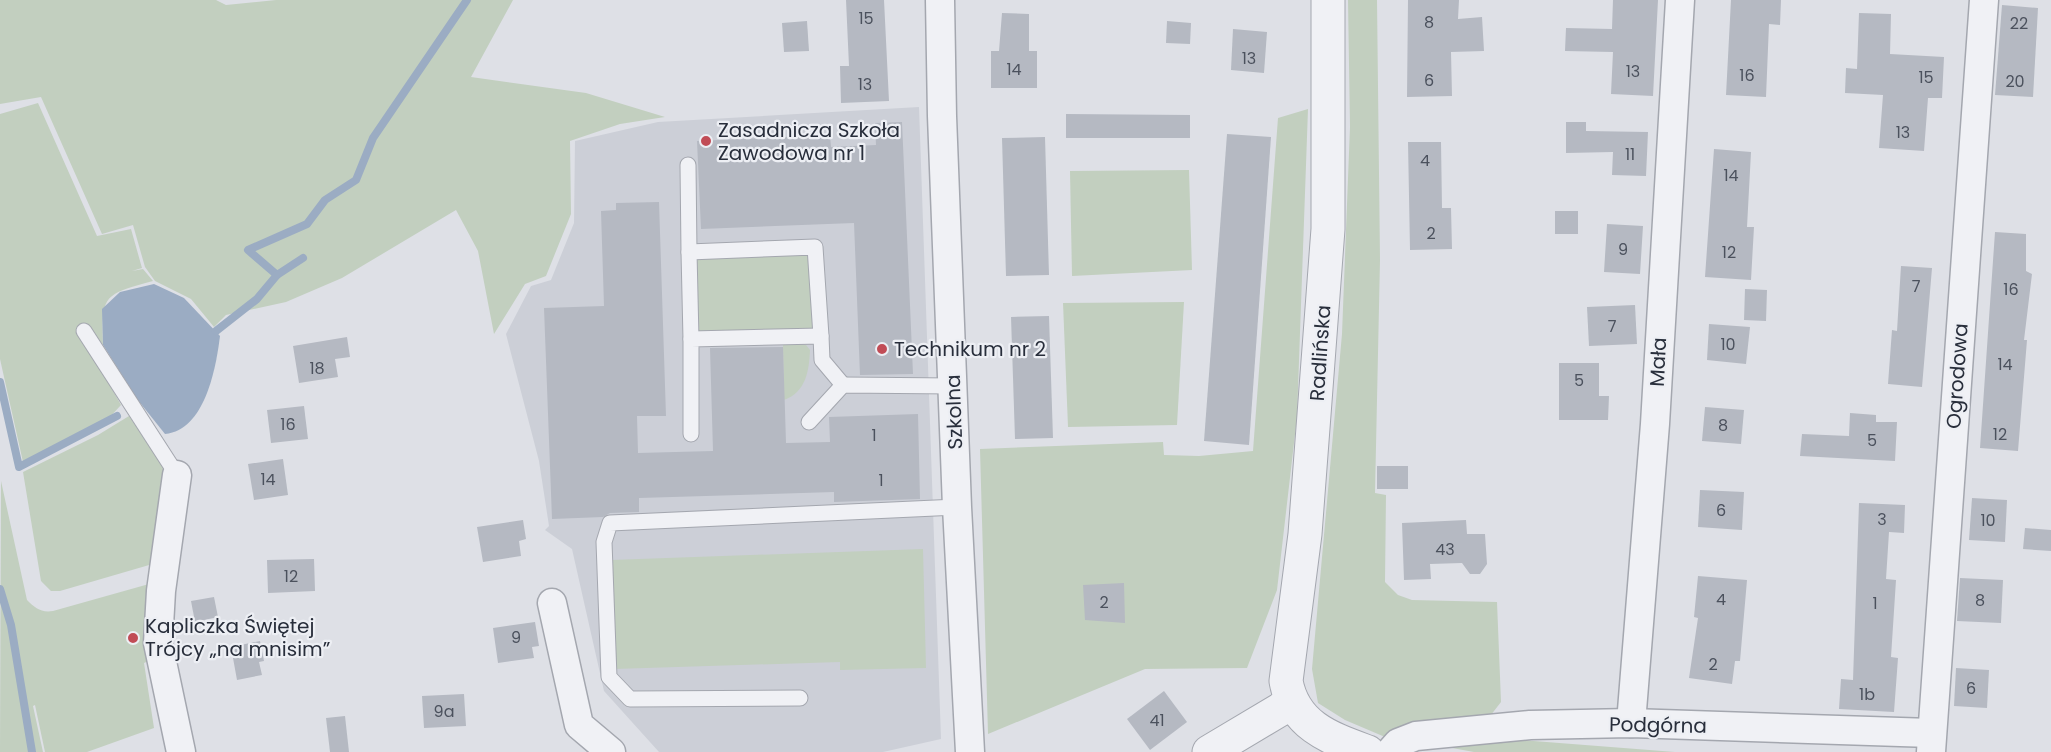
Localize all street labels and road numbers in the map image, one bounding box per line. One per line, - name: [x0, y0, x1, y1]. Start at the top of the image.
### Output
- street label: Radlińska: [1303, 304, 1337, 402]
- street label: Ogrodowa: [1939, 322, 1975, 430]
- street label: Mała: [1643, 337, 1673, 387]
- street label: Szkolna: [939, 374, 969, 450]
- street label: Podgórna: [1609, 710, 1707, 740]

